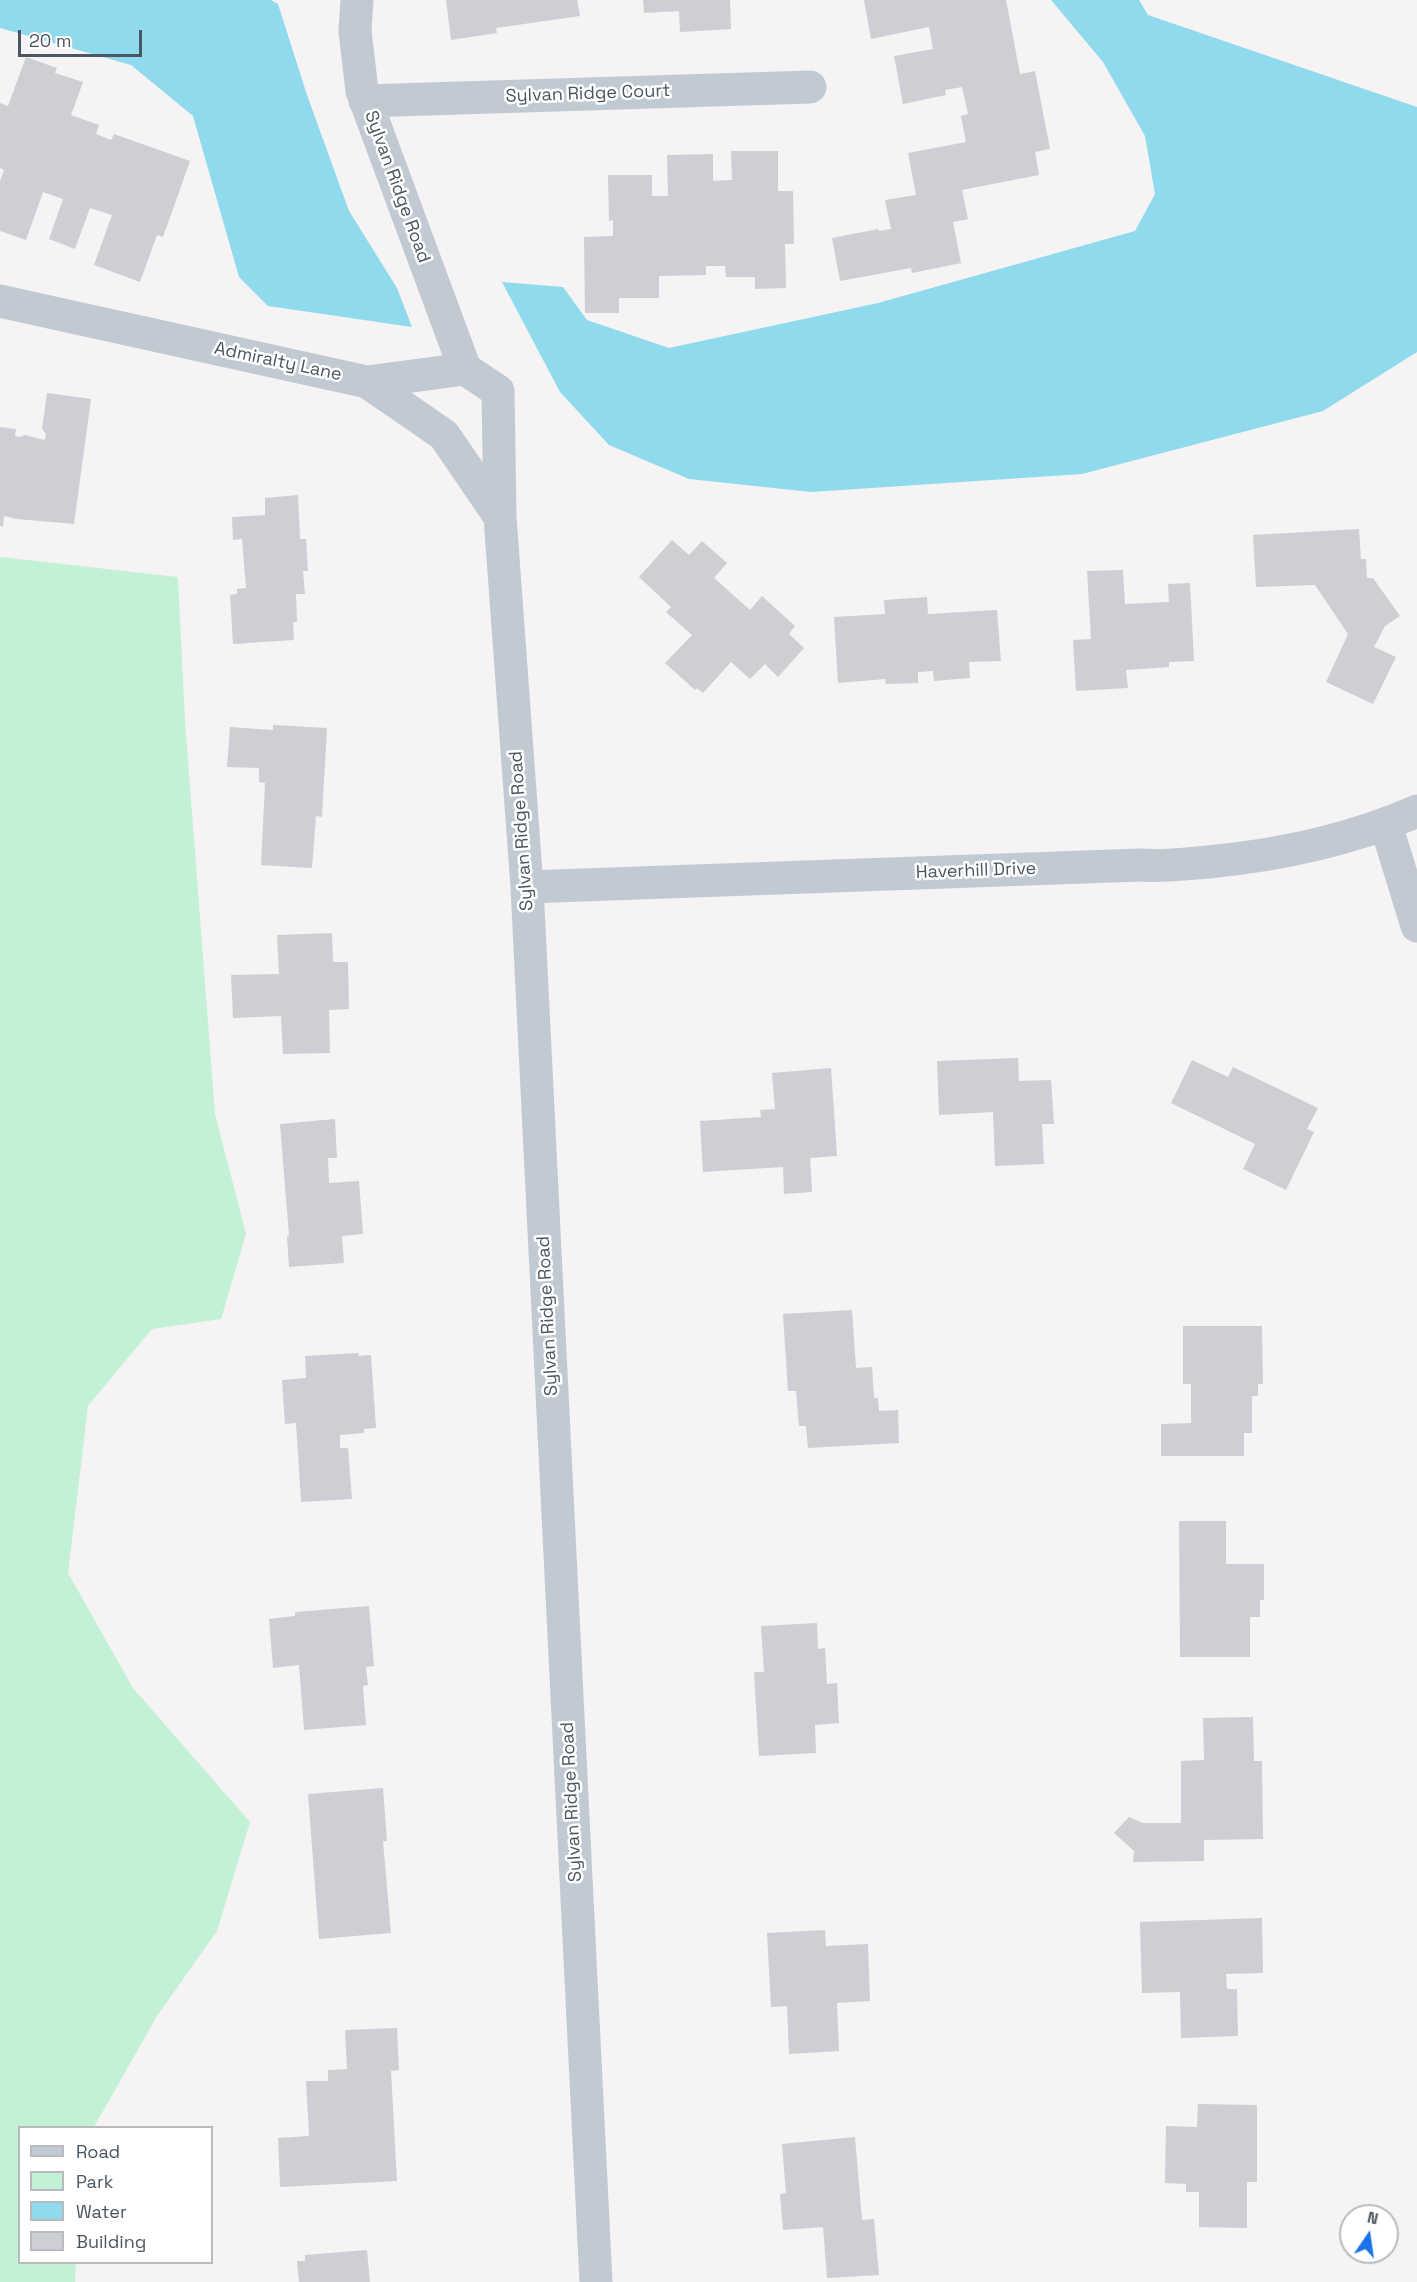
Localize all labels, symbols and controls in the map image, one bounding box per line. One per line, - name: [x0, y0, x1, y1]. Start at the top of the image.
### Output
- scale bar: [21, 18, 146, 56]
- text: 20 m: [29, 29, 72, 52]
- street label: Sylvan Ridge Court: [505, 80, 671, 108]
- street label: Sylvan Ridge Road: [359, 108, 435, 266]
- street label: Admiralty Lane: [212, 338, 344, 386]
- street label: Sylvan Ridge Road: [506, 750, 538, 912]
- street label: Haverhill Drive: [915, 858, 1037, 884]
- street label: Sylvan Ridge Road: [533, 1235, 563, 1397]
- street label: Sylvan Ridge Road: [557, 1721, 587, 1883]
- legend: [18, 2126, 213, 2264]
- text: Road: [76, 2140, 120, 2163]
- text: Park: [76, 2170, 113, 2193]
- text: Water: [76, 2200, 127, 2223]
- north arrow: [1339, 2204, 1399, 2264]
- text: N: [1365, 2206, 1380, 2229]
- text: Building: [76, 2230, 146, 2253]

